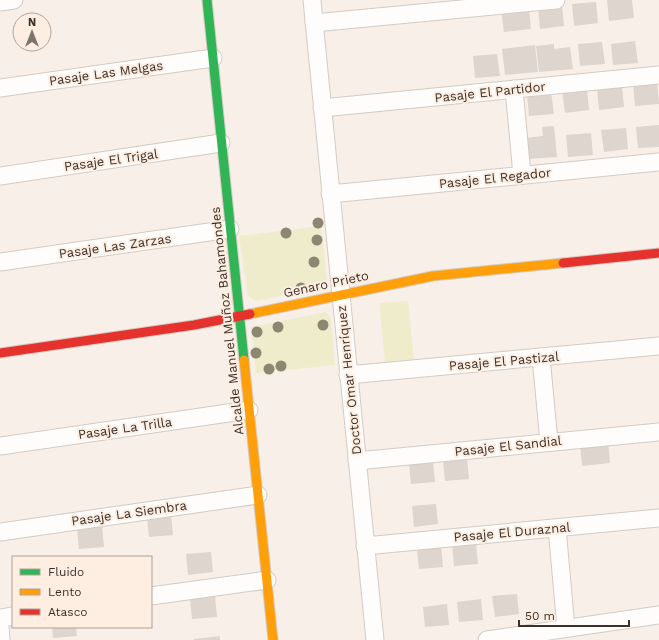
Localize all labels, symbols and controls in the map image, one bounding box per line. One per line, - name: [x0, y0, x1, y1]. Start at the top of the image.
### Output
- north arrow: [12, 12, 52, 52]
- text: N: [28, 16, 36, 29]
- street label: Pasaje Las Melgas: [48, 58, 164, 88]
- street label: Pasaje El Partidor: [434, 79, 546, 105]
- street label: Pasaje El Trigal: [63, 146, 159, 174]
- street label: Pasaje El Regador: [438, 165, 552, 191]
- street label: Alcalde Manuel Muñoz Bahamondes: [208, 206, 246, 436]
- street label: Pasaje Las Zarzas: [58, 231, 172, 261]
- street label: Genaro Prieto: [282, 268, 370, 300]
- street label: Doctor Omar Henríquez: [334, 304, 364, 456]
- street label: Pasaje El Pastizal: [448, 349, 560, 373]
- street label: Pasaje La Trilla: [77, 414, 174, 442]
- street label: Pasaje El Sandial: [454, 433, 562, 459]
- street label: Pasaje La Siembra: [70, 497, 188, 529]
- street label: Pasaje El Duraznal: [453, 519, 571, 545]
- legend: [12, 556, 152, 628]
- text: Fluido: [48, 565, 84, 579]
- text: Lento: [48, 585, 82, 599]
- scale bar: [519, 602, 629, 628]
- text: Atasco: [48, 605, 88, 619]
- text: 50 m: [525, 609, 555, 623]

